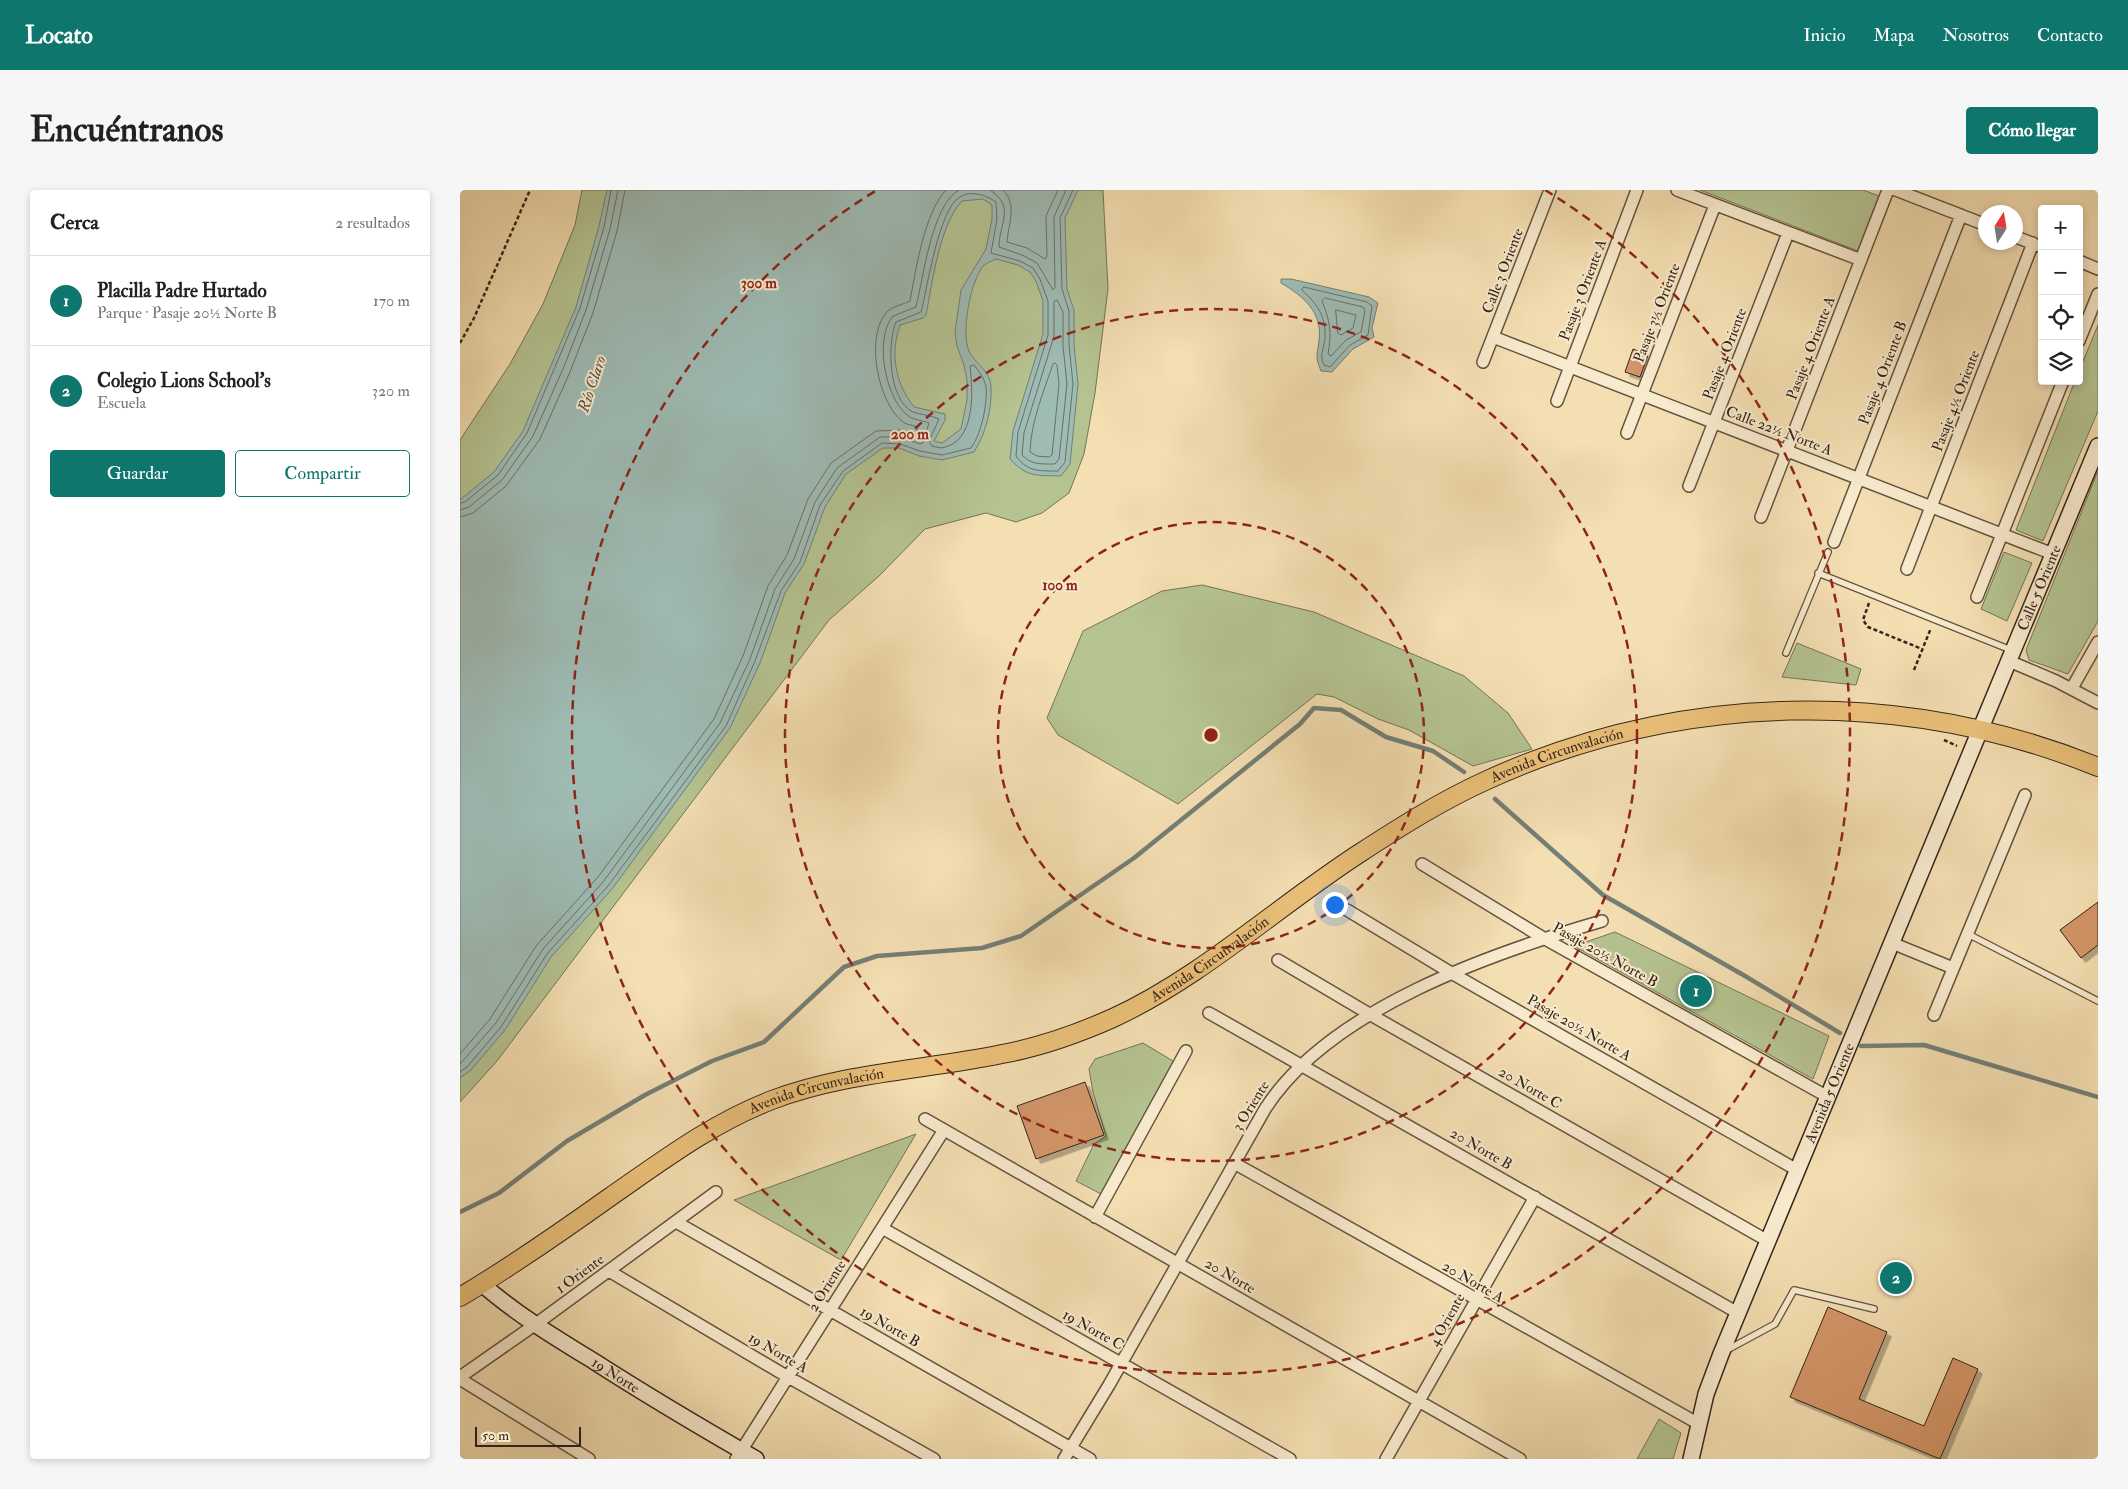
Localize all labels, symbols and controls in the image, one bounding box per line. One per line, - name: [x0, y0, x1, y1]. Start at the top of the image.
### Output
- text: Locato: [25, 20, 93, 51]
- text: Inicio: [1803, 24, 1845, 47]
- text: Mapa: [1873, 24, 1915, 47]
- text: Nosotros: [1943, 24, 2009, 47]
- text: Contacto: [2037, 24, 2103, 47]
- button: Cómo llegar: [1966, 107, 2098, 154]
- text: Encuéntranos: [30, 108, 223, 152]
- north arrow: [1978, 205, 2023, 250]
- map controls: [2038, 205, 2083, 385]
- button: +: [2038, 205, 2083, 250]
- text: Cerca: [50, 209, 99, 236]
- text: 2 resultados: [335, 213, 410, 233]
- street label: Calle 3 Oriente: [1478, 226, 1528, 316]
- street label: Pasaje 3 Oriente A: [1555, 236, 1611, 343]
- button: −: [2038, 250, 2083, 295]
- street label: Pasaje 3½ Oriente: [1629, 261, 1685, 365]
- text: 300 m: [741, 274, 777, 293]
- text: Placilla Padre Hurtado: [97, 279, 267, 303]
- text: 1: [63, 291, 69, 311]
- text: 170 m: [373, 291, 410, 311]
- street label: Pasaje 4 Oriente A: [1783, 293, 1840, 403]
- button: locate: [2038, 295, 2083, 340]
- text: Parque · Pasaje 20½ Norte B: [97, 303, 277, 323]
- street label: Pasaje 4 Oriente: [1699, 305, 1751, 403]
- street label: Pasaje 4 Oriente B: [1854, 318, 1912, 428]
- button: layers: [2038, 340, 2083, 385]
- street label: Pasaje 4½ Oriente: [1928, 348, 1984, 454]
- water label: Río Claro: [573, 353, 611, 416]
- text: Colegio Lions School's: [97, 369, 271, 393]
- text: 2: [62, 381, 70, 401]
- text: 320 m: [372, 381, 410, 401]
- text: Escuela: [97, 393, 146, 413]
- street label: Calle 22½ Norte A: [1723, 402, 1835, 460]
- text: 200 m: [891, 425, 929, 444]
- button: Guardar: [50, 450, 225, 497]
- button: Compartir: [235, 450, 410, 497]
- street label: Calle 5 Oriente: [2013, 542, 2065, 633]
- text: 100 m: [1042, 576, 1078, 595]
- street label: Avenida Circunvalación: [1486, 723, 1626, 787]
- centre of rings: [1202, 726, 1220, 744]
- your location: [1322, 892, 1348, 918]
- street label: Avenida Circunvalación: [1146, 912, 1273, 1007]
- street label: Pasaje 20½ Norte B: [1549, 918, 1661, 992]
- pin: 1: [1680, 972, 1712, 1010]
- street label: Pasaje 20½ Norte A: [1523, 990, 1635, 1066]
- street label: Avenida 5 Oriente: [1800, 1040, 1859, 1147]
- street label: 20 Norte C: [1495, 1062, 1565, 1114]
- street label: Avenida Circunvalación: [745, 1063, 885, 1119]
- street label: 3 Oriente: [1228, 1077, 1274, 1135]
- street label: 20 Norte B: [1447, 1124, 1515, 1174]
- street label: 1 Oriente: [552, 1250, 608, 1298]
- street label: 20 Norte: [1201, 1254, 1259, 1298]
- street label: 2 Oriente: [804, 1257, 850, 1315]
- street label: 20 Norte A: [1439, 1257, 1508, 1307]
- pin: 2: [1880, 1259, 1912, 1297]
- street label: 4 Oriente: [1425, 1290, 1469, 1350]
- street label: 19 Norte B: [857, 1302, 923, 1352]
- street label: 19 Norte C: [1059, 1305, 1127, 1355]
- street label: 19 Norte A: [745, 1328, 812, 1378]
- street label: 19 Norte: [588, 1353, 643, 1397]
- scale bar: [475, 1424, 581, 1447]
- text: 50 m: [482, 1427, 509, 1444]

